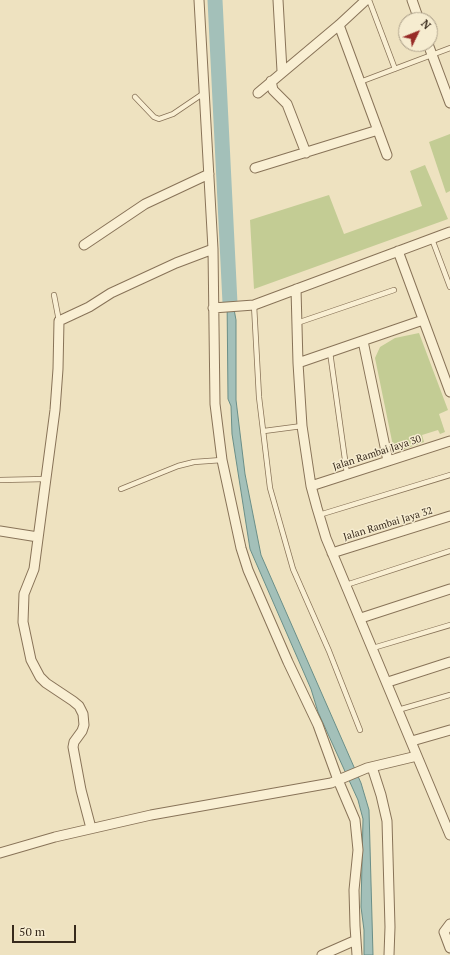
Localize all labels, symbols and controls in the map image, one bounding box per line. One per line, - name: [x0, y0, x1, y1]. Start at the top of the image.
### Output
- north arrow: [398, 12, 438, 52]
- text: N: [418, 17, 434, 32]
- street label: Jalan Rambai Jaya 30: [331, 433, 423, 473]
- street label: Jalan Rambai Jaya 32: [342, 505, 434, 543]
- scale bar: [14, 917, 78, 943]
- text: 50 m: [19, 924, 45, 939]

